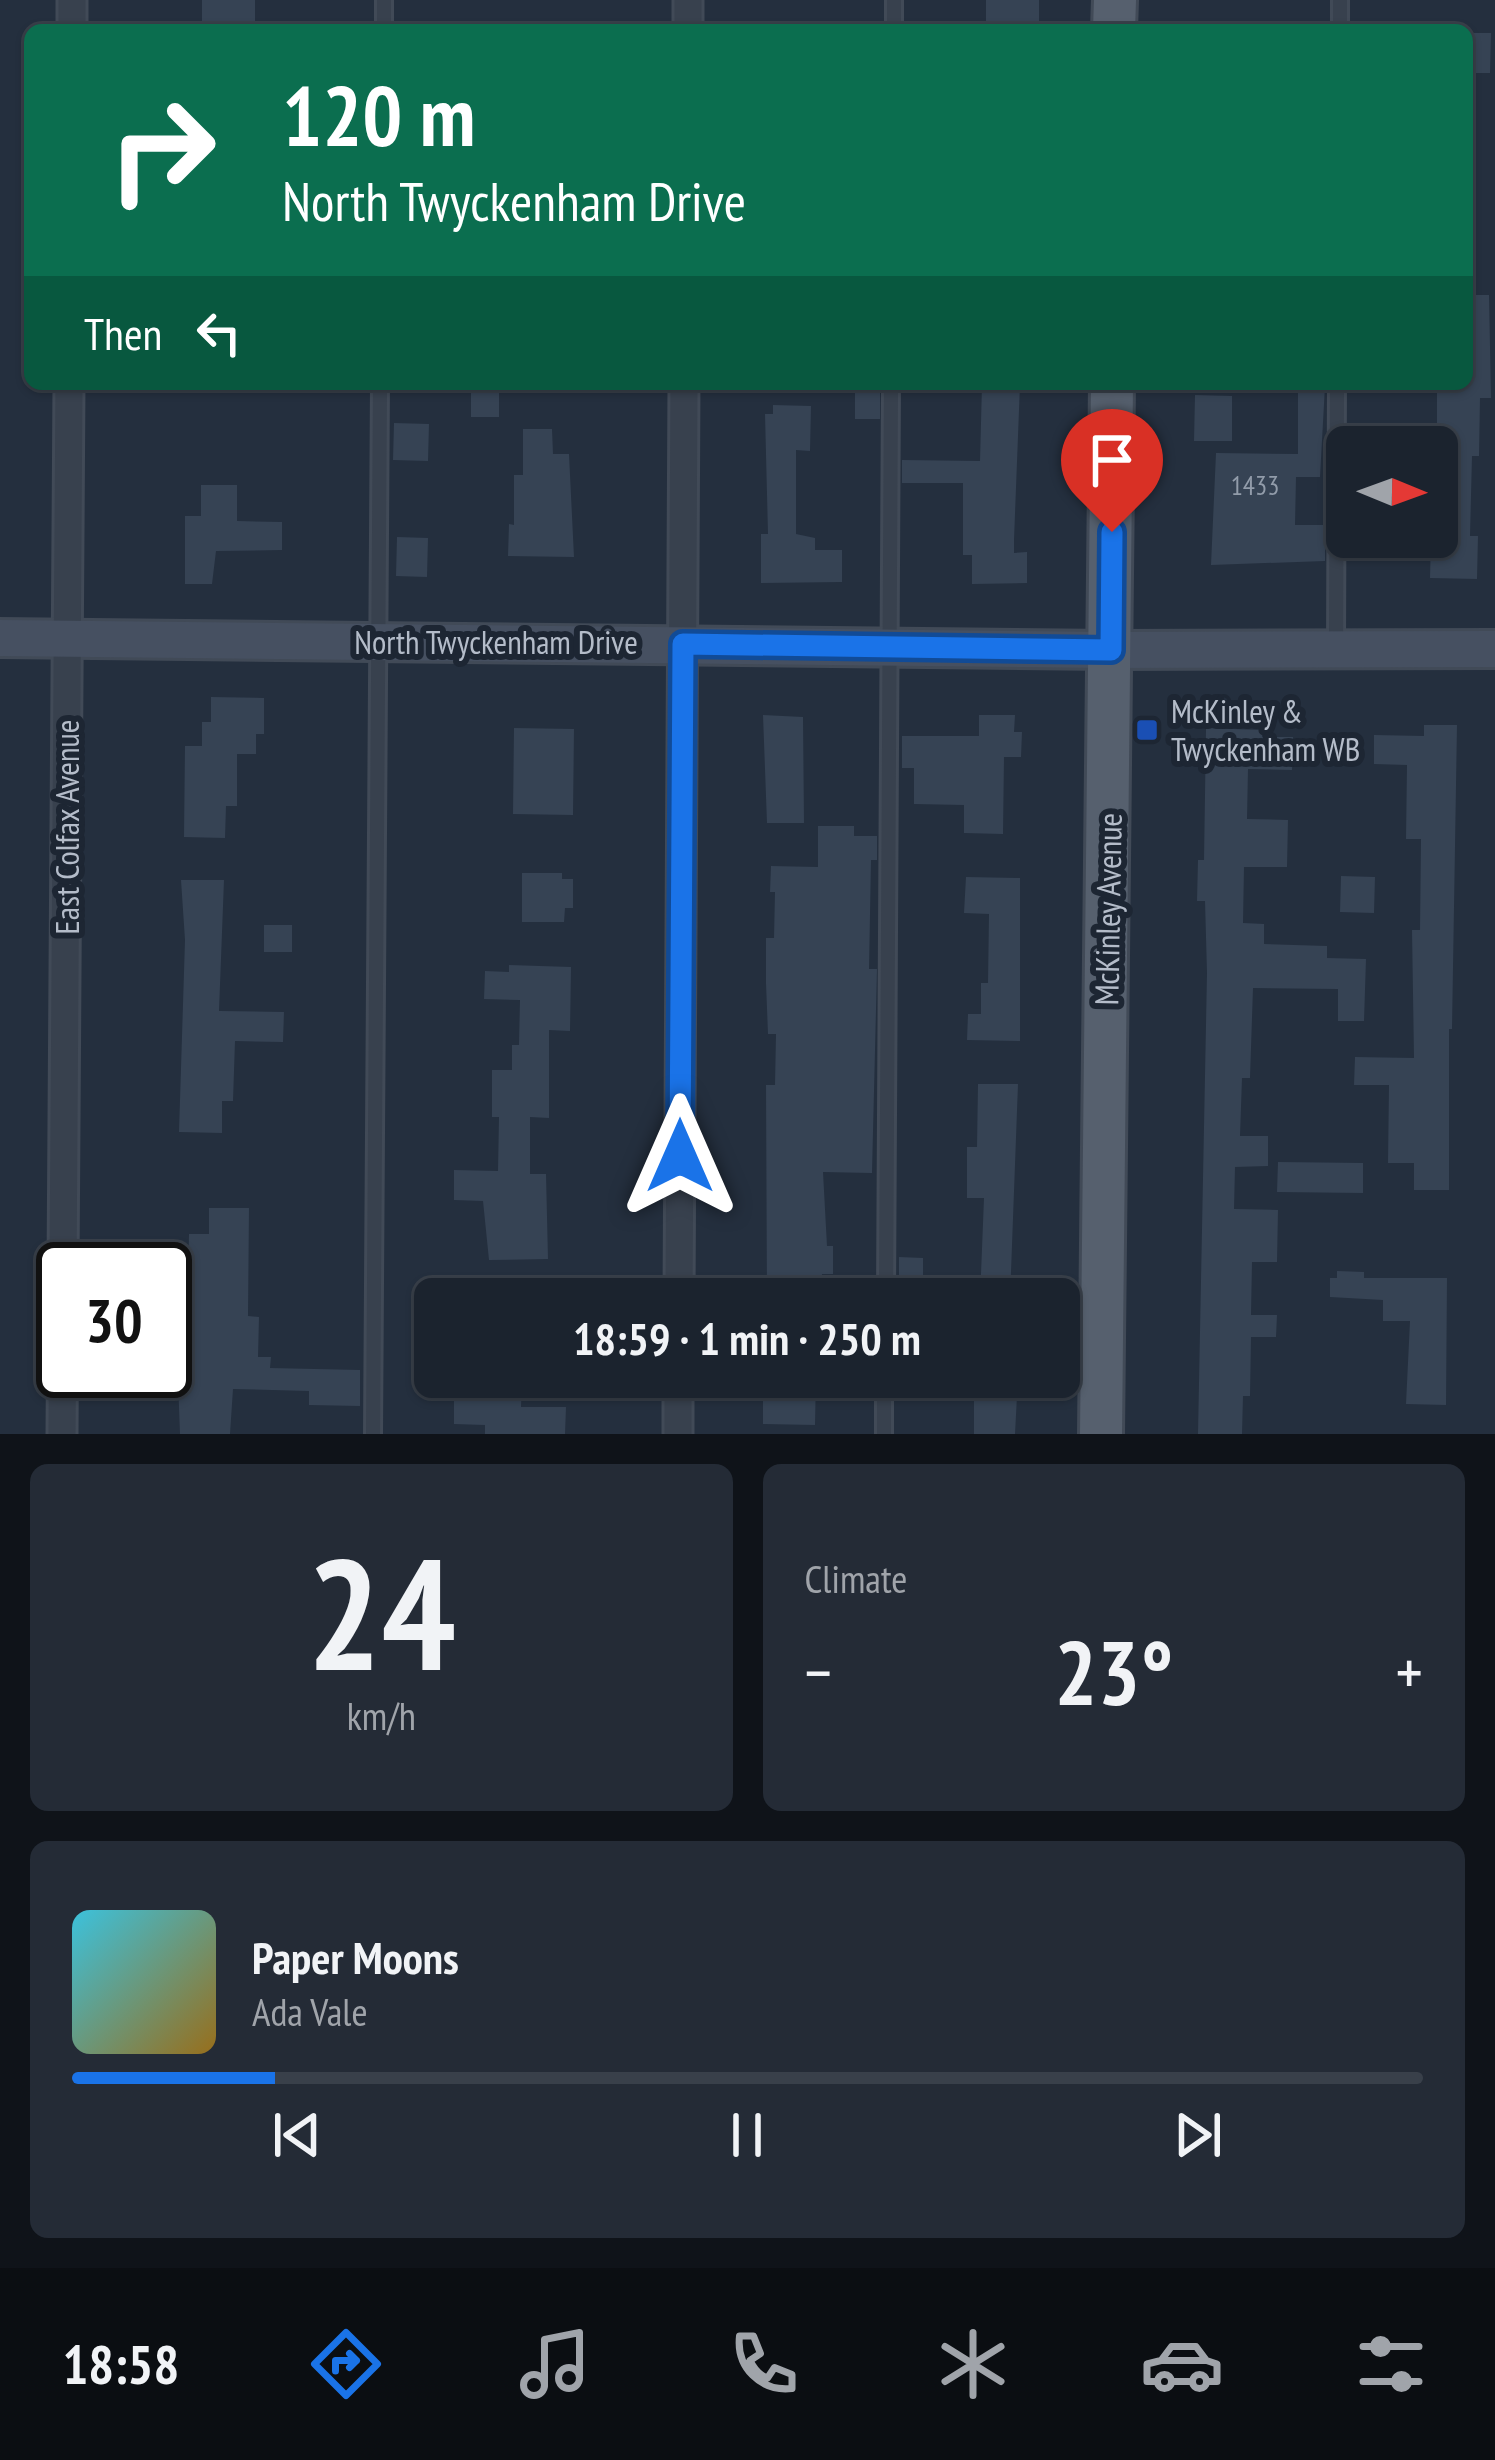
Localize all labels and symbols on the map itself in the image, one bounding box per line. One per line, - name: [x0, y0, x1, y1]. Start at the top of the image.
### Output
- pin: [1061, 409, 1163, 532]
- north arrow: [1326, 426, 1458, 558]
- house number: 1433: [1231, 468, 1279, 502]
- street label: North Twyckenham Drive: [354, 620, 638, 663]
- place label: McKinley & Twyckenham WB: [1171, 689, 1360, 770]
- marker: McKinley & Twyckenham WB: [1134, 717, 1160, 743]
- street label: East Colfax Avenue: [45, 720, 88, 934]
- street label: McKinley Avenue: [1084, 812, 1131, 1006]
- position arrow: [617, 1093, 743, 1219]
- speed limit sign: 30: [36, 1242, 192, 1398]

